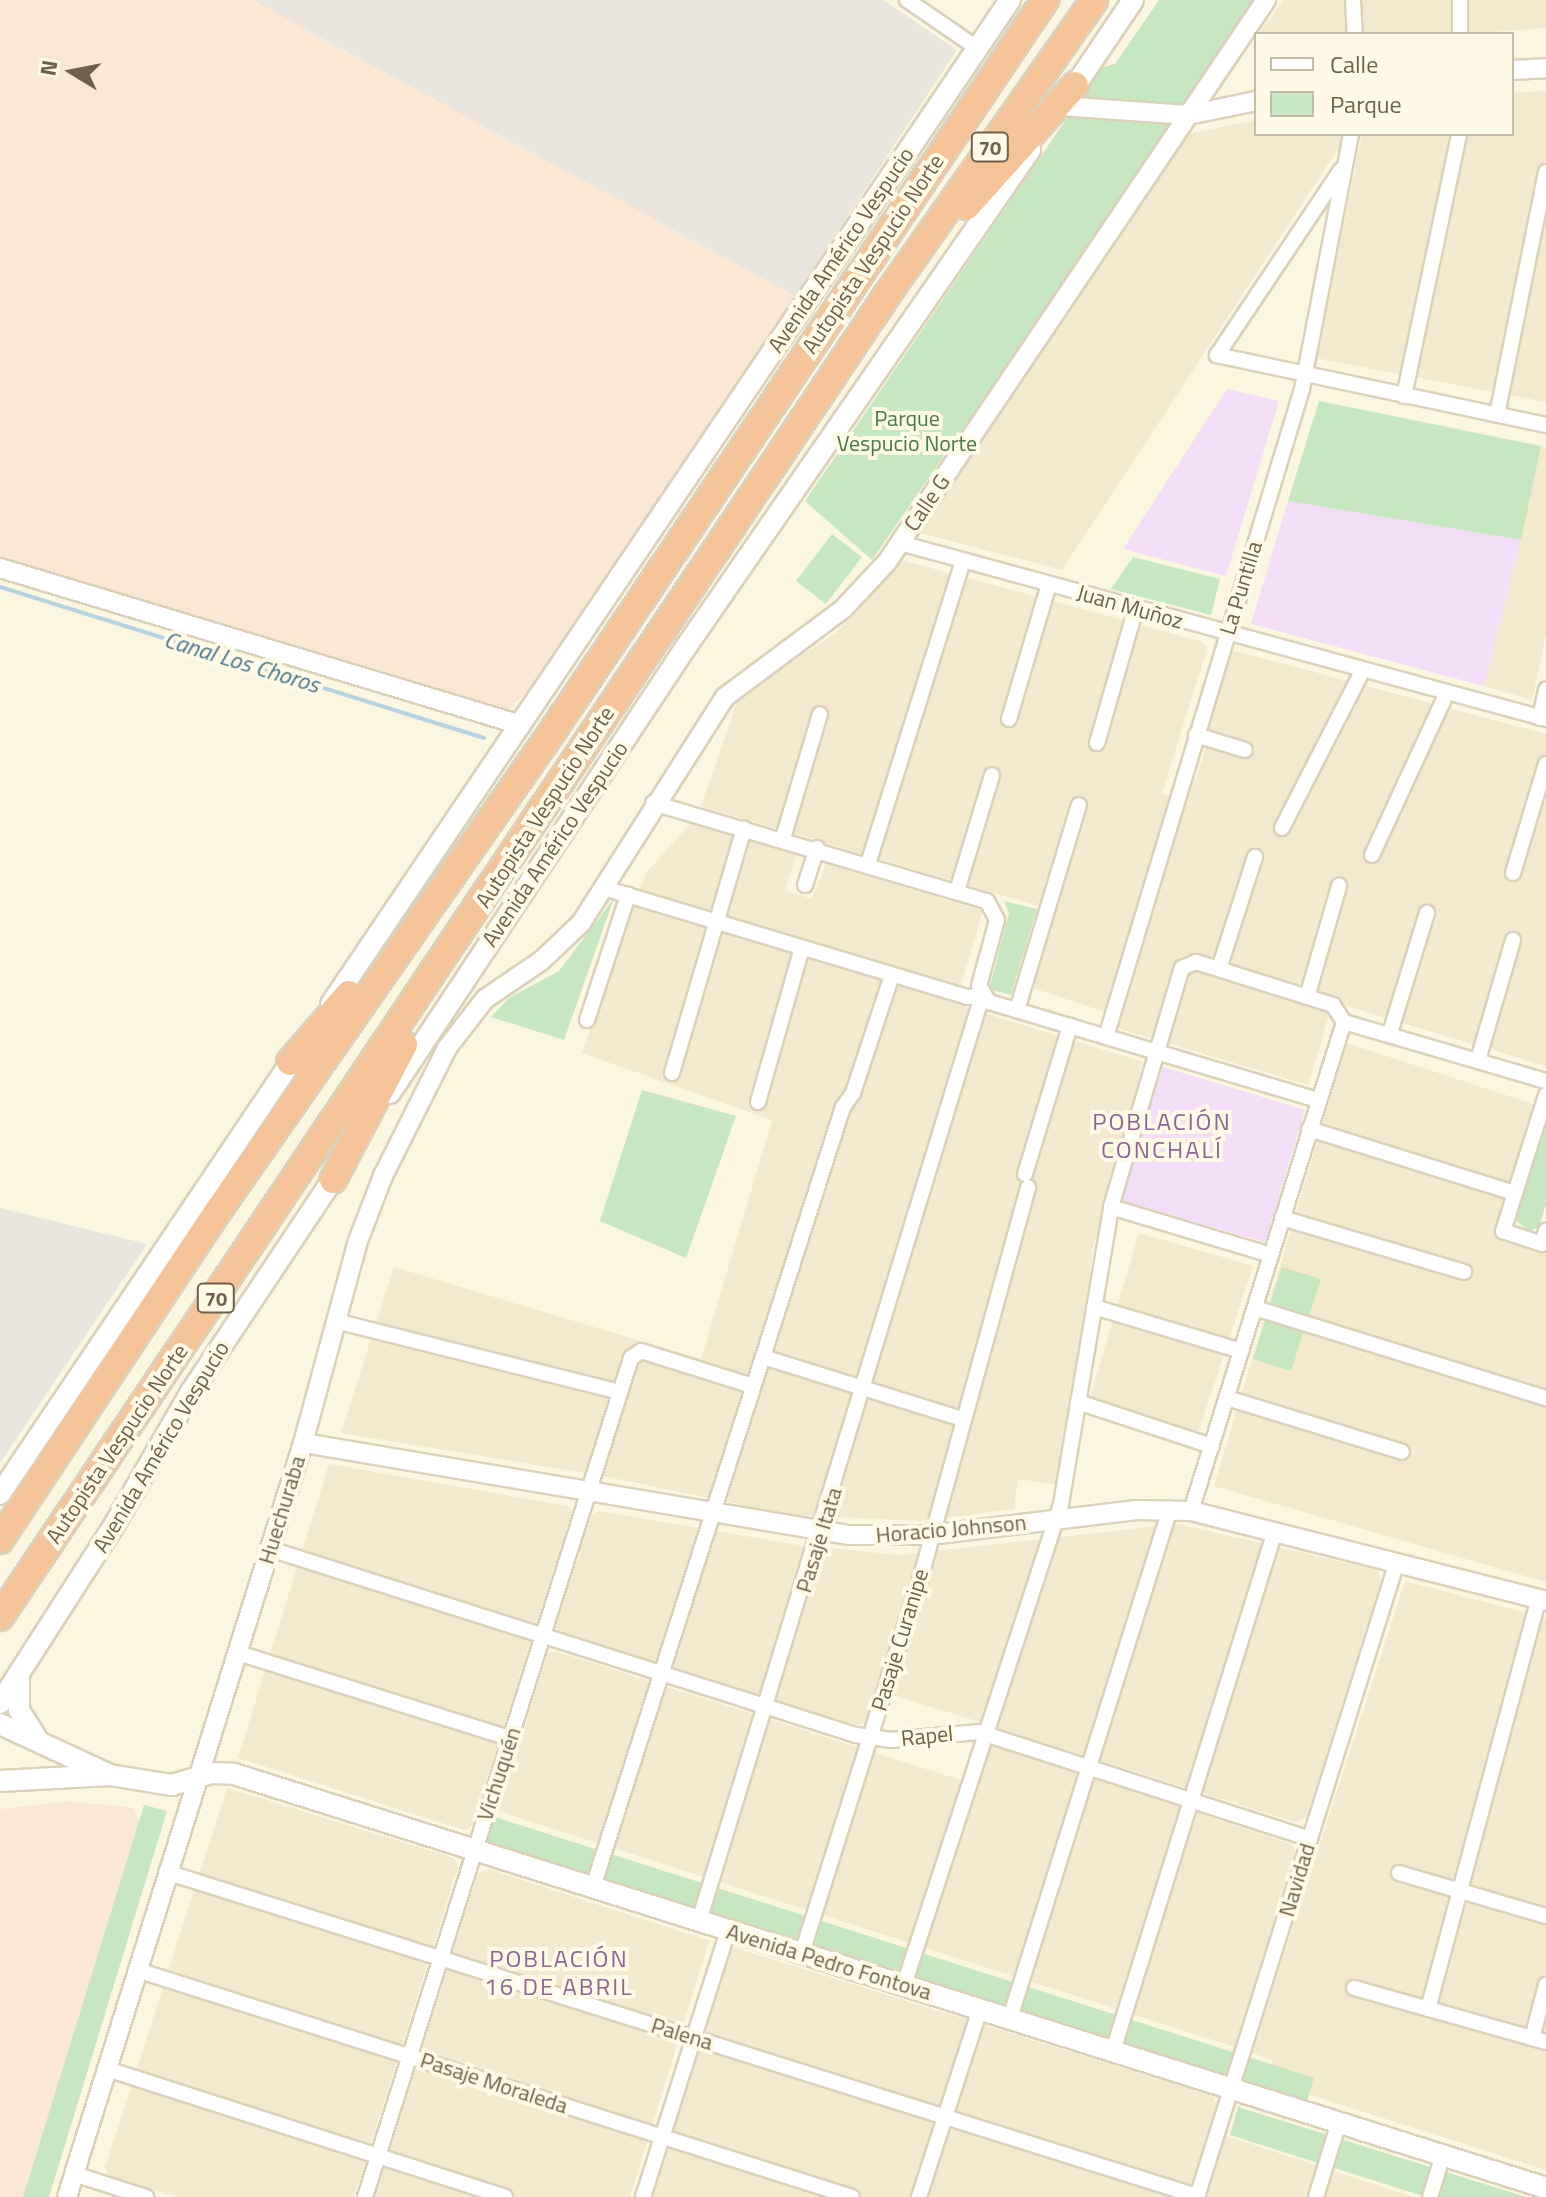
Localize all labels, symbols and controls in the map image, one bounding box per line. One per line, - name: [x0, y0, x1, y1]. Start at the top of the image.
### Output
- north arrow: [32, 32, 112, 112]
- legend: [1254, 32, 1514, 136]
- text: Calle: [1330, 46, 1378, 82]
- text: N: [30, 57, 66, 78]
- text: Parque: [1330, 86, 1402, 122]
- road number: 70: [970, 131, 1010, 163]
- street label: Avenida Américo Vespucio: [762, 142, 920, 358]
- street label: Autopista Vespucio Norte: [796, 149, 950, 359]
- park label: Parque Vespucio Norte: [837, 405, 977, 456]
- street label: Calle G: [899, 470, 955, 536]
- street label: La Puntilla: [1214, 538, 1268, 638]
- street label: Juan Muñoz: [1074, 579, 1186, 635]
- water label: Canal Los Choros: [161, 625, 323, 699]
- street label: Autopista Vespucio Norte: [470, 701, 620, 913]
- street label: Avenida Américo Vespucio: [476, 736, 634, 952]
- district label: POBLACIÓN CONCHALÍ: [1092, 1108, 1232, 1164]
- road number: 70: [196, 1282, 236, 1314]
- street label: Avenida Américo Vespucio: [87, 1336, 235, 1558]
- street label: Autopista Vespucio Norte: [40, 1339, 194, 1549]
- street label: Huechuraba: [253, 1453, 311, 1567]
- street label: Pasaje Itata: [790, 1484, 848, 1596]
- street label: Horacio Johnson: [875, 1509, 1027, 1549]
- street label: Pasaje Curanipe: [866, 1566, 934, 1714]
- street label: Rapel: [900, 1720, 954, 1752]
- street label: Vichuquén: [471, 1724, 527, 1824]
- street label: Navidad: [1273, 1840, 1321, 1920]
- street label: Avenida Pedro Fontova: [723, 1918, 935, 2006]
- district label: POBLACIÓN 16 DE ABRIL: [484, 1945, 634, 2001]
- street label: Palena: [648, 2012, 716, 2056]
- street label: Pasaje Moraleda: [417, 2047, 571, 2119]

